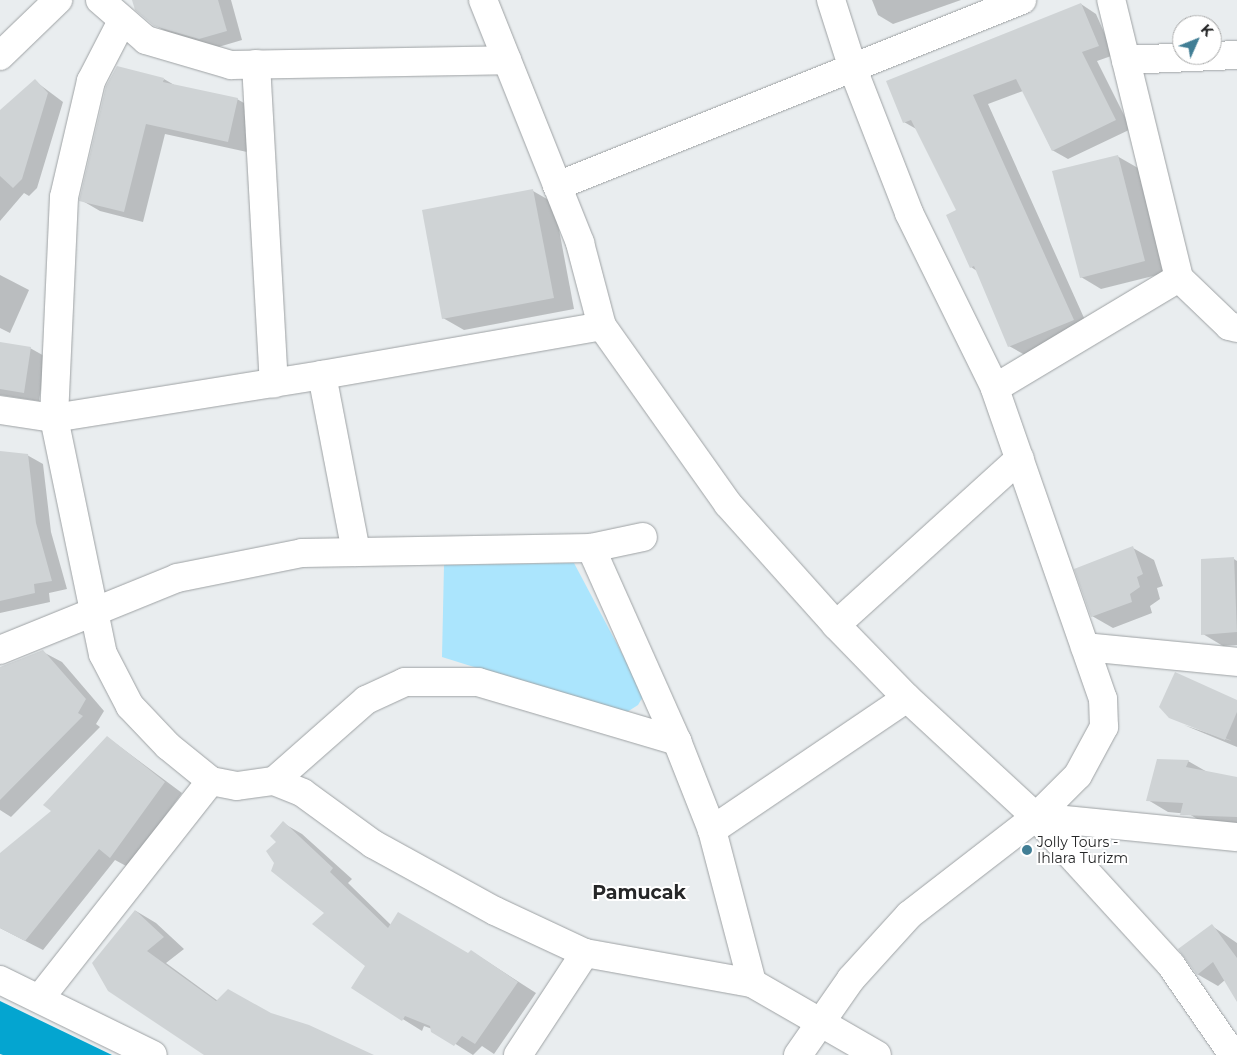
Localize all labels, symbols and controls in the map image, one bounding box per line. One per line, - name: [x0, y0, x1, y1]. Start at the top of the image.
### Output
- north arrow: [1172, 15, 1222, 65]
- text: K: [1197, 20, 1217, 40]
- place label: Jolly Tours - Ihlara Turizm: [1037, 834, 1128, 866]
- marker: Jolly Tours - Ihlara Turizm: [1021, 844, 1033, 856]
- district label: Pamucak: [592, 882, 686, 904]

